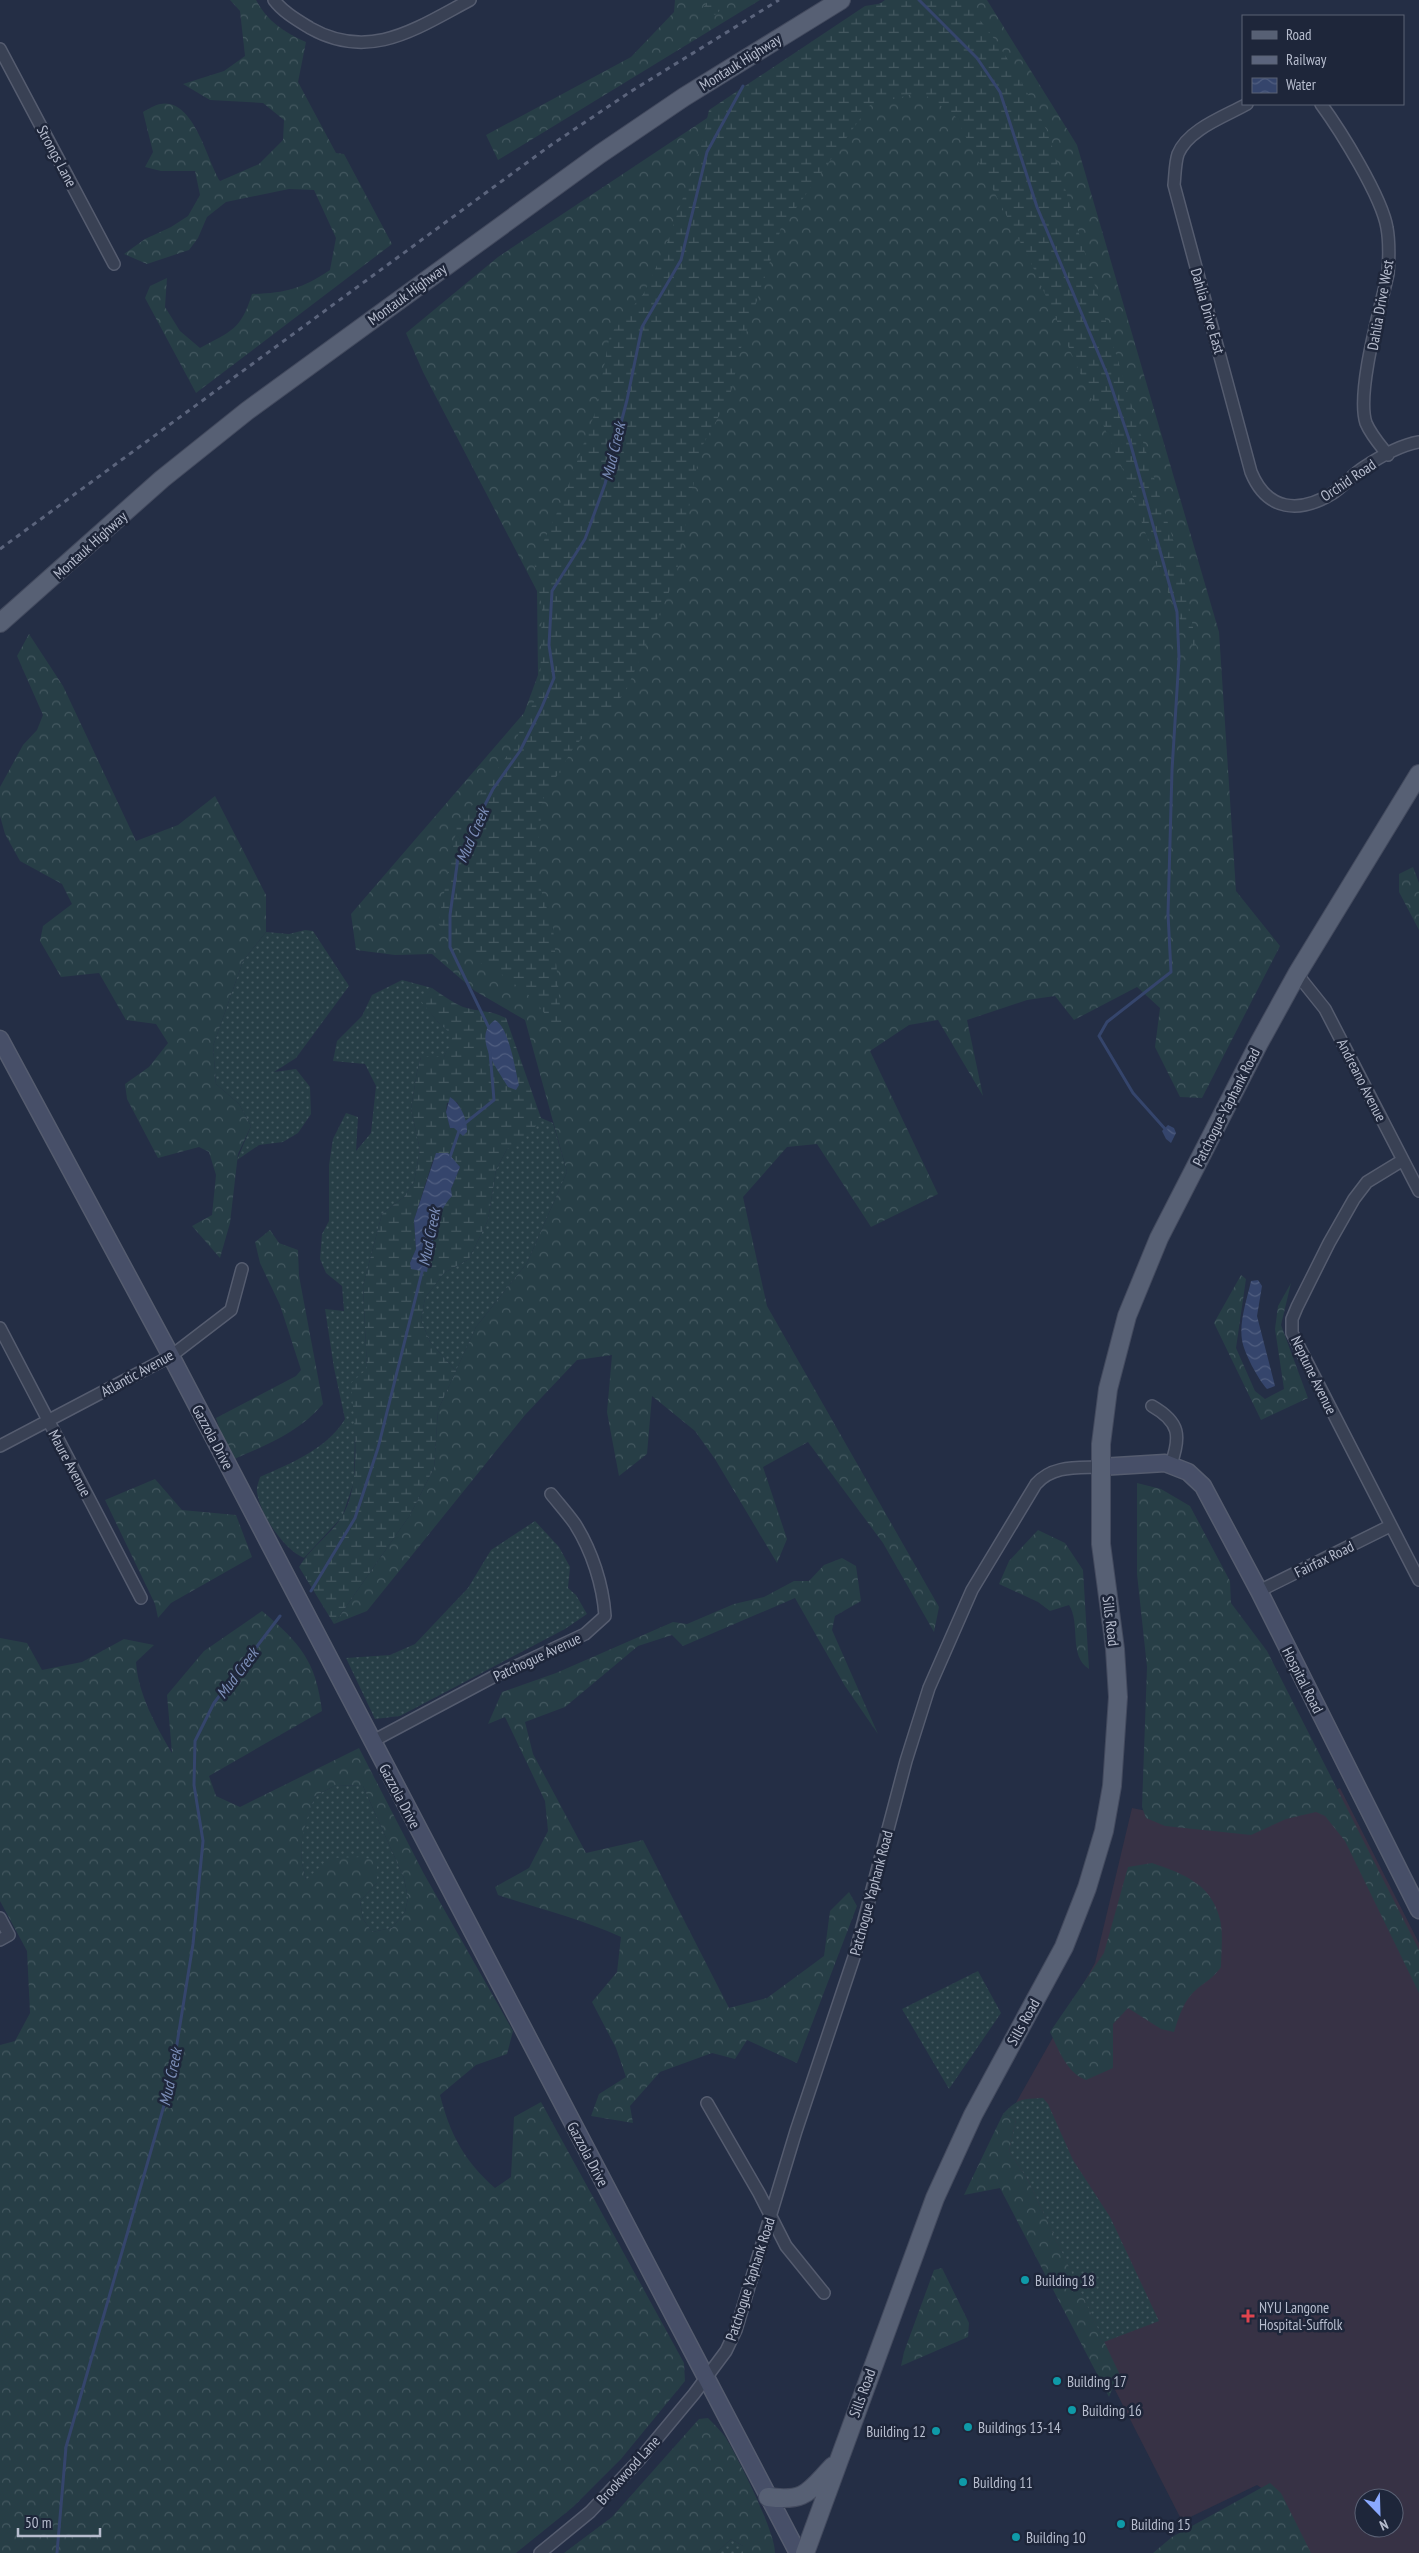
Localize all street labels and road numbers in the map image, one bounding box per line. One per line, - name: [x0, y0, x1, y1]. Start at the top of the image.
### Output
- street label: Montauk Highway: [696, 29, 785, 95]
- street label: Strongs Lane: [33, 122, 81, 190]
- street label: Dahlia Drive West: [1363, 258, 1397, 352]
- street label: Montauk Highway: [364, 259, 450, 329]
- street label: Dahlia Drive East: [1187, 266, 1229, 356]
- street label: Orchid Road: [1317, 455, 1379, 505]
- street label: Montauk Highway: [49, 507, 131, 583]
- street label: Andreano Avenue: [1333, 1035, 1391, 1125]
- street label: Patchogue-Yaphank Road: [1188, 1045, 1264, 1169]
- street label: Neptune Avenue: [1287, 1333, 1341, 1417]
- street label: Atlantic Avenue: [97, 1345, 177, 1401]
- street label: Gazzola Drive: [188, 1401, 238, 1473]
- street label: Maure Avenue: [44, 1426, 96, 1500]
- street label: Fairfax Road: [1291, 1536, 1357, 1582]
- street label: Sills Road: [1098, 1595, 1124, 1647]
- street label: Patchogue Avenue: [490, 1628, 584, 1686]
- street label: Hospital Road: [1278, 1644, 1328, 1716]
- street label: Gazzola Drive: [375, 1760, 425, 1832]
- street label: Patchogue Yaphank Road: [845, 1828, 897, 1958]
- street label: Sills Road: [1002, 1995, 1044, 2049]
- street label: Gazzola Drive: [563, 2118, 613, 2190]
- street label: Patchogue Yaphank Road: [721, 2215, 779, 2343]
- street label: Sills Road: [844, 2366, 880, 2420]
- street label: Brookwood Lane: [592, 2432, 664, 2508]

